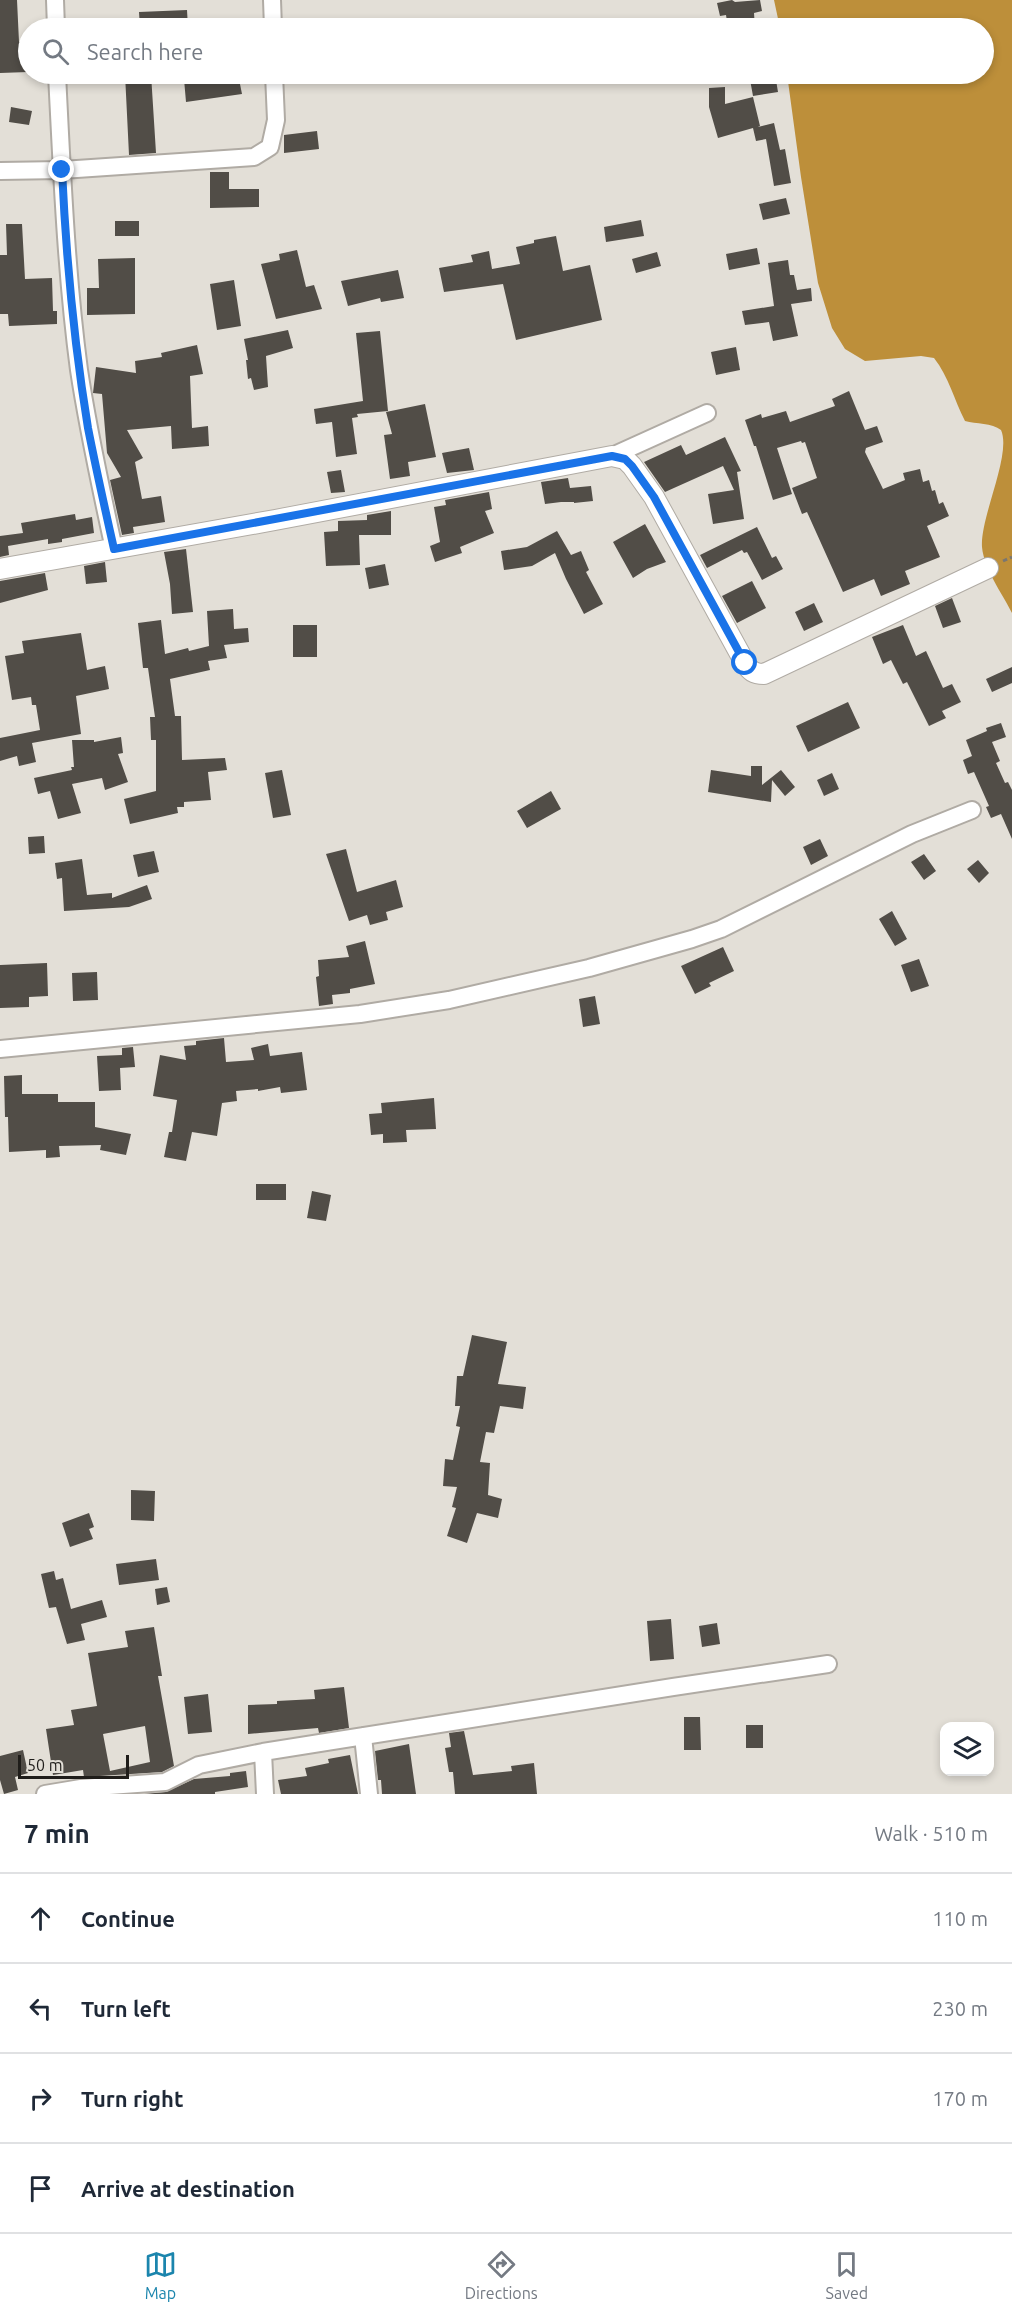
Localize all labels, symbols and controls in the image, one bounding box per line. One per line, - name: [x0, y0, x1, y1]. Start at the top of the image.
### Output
- search box: [18, 18, 994, 84]
- icon: search: [39, 35, 72, 68]
- text: Search here: [87, 39, 203, 64]
- route end: [48, 156, 74, 182]
- route start: [731, 649, 757, 675]
- map controls: [940, 1722, 994, 1776]
- button: layers: [940, 1722, 994, 1776]
- scale bar: [18, 1752, 129, 1780]
- text: 50 m: [27, 1756, 63, 1774]
- text: 7 min: [24, 1819, 90, 1848]
- text: Walk · 510 m: [875, 1822, 988, 1845]
- icon: ahead: [24, 1902, 57, 1935]
- text: Continue: [81, 1906, 175, 1931]
- text: 110 m: [932, 1907, 988, 1930]
- icon: left: [24, 1992, 57, 2025]
- text: Turn left: [81, 1996, 171, 2021]
- text: 230 m: [932, 1997, 988, 2020]
- icon: right: [24, 2082, 57, 2115]
- text: Turn right: [81, 2086, 183, 2111]
- text: 170 m: [932, 2087, 988, 2110]
- icon: arrive: [24, 2172, 57, 2205]
- text: Arrive at destination: [81, 2176, 295, 2201]
- tab: Map: [144, 2248, 177, 2302]
- tab: Directions: [465, 2248, 538, 2302]
- tab: Saved: [826, 2248, 868, 2302]

